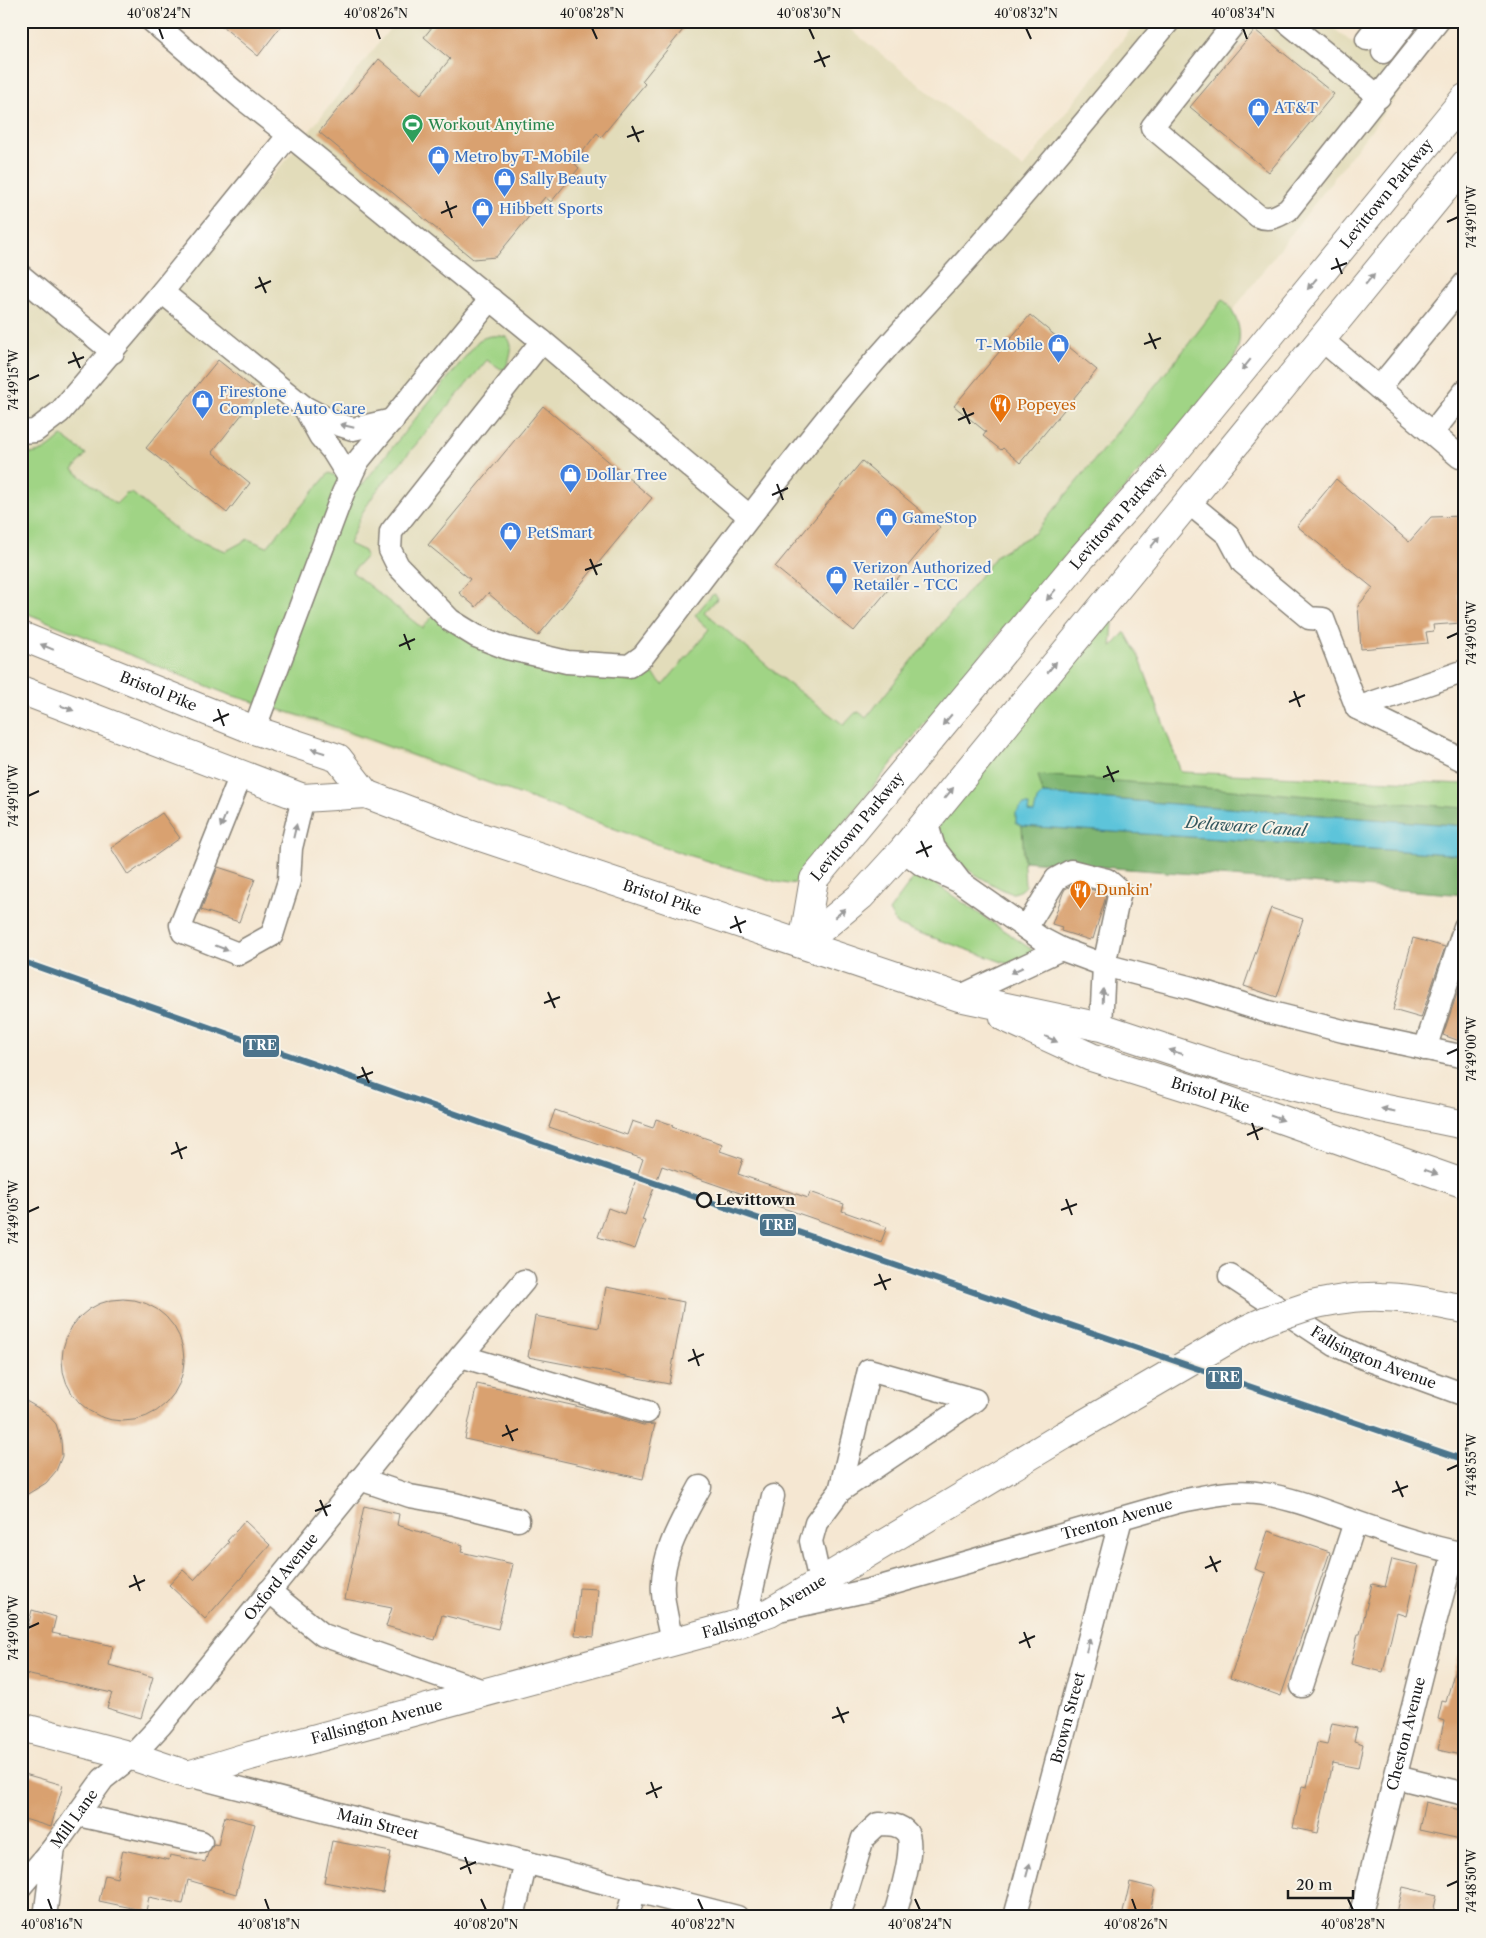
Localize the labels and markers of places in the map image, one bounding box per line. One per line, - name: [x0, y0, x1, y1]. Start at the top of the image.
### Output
- shop icon: AT&T: [1246, 96, 1270, 127]
- place label: AT&T: [1273, 98, 1319, 117]
- sports icon: Workout Anytime: [400, 113, 424, 144]
- place label: Workout Anytime: [427, 115, 555, 134]
- shop icon: Metro by T-Mobile: [426, 145, 450, 176]
- place label: Metro by T-Mobile: [454, 147, 589, 166]
- shop icon: Sally Beauty: [492, 167, 516, 198]
- place label: Sally Beauty: [520, 169, 608, 188]
- shop icon: Hibbett Sports: [471, 197, 495, 228]
- place label: Hibbett Sports: [499, 199, 603, 218]
- shop icon: T-Mobile: [1047, 333, 1071, 364]
- place label: T-Mobile: [976, 335, 1043, 354]
- place label: Firestone Complete Auto Care: [219, 382, 366, 418]
- shop icon: Firestone Complete Auto Care: [191, 389, 215, 420]
- restaurant icon: Popeyes: [989, 393, 1013, 424]
- place label: Popeyes: [1017, 395, 1076, 414]
- shop icon: Dollar Tree: [558, 463, 582, 494]
- place label: Dollar Tree: [586, 465, 667, 484]
- shop icon: GameStop: [874, 506, 898, 537]
- place label: GameStop: [902, 508, 977, 527]
- shop icon: PetSmart: [499, 521, 523, 552]
- place label: PetSmart: [527, 523, 593, 542]
- place label: Verizon Authorized Retailer - TCC: [852, 558, 992, 594]
- shop icon: Verizon Authorized Retailer - TCC: [825, 565, 849, 596]
- restaurant icon: Dunkin': [1068, 878, 1092, 909]
- place label: Dunkin': [1096, 880, 1152, 899]
- place label: Levittown: [716, 1190, 796, 1209]
- marker: Levittown: [696, 1192, 712, 1208]

